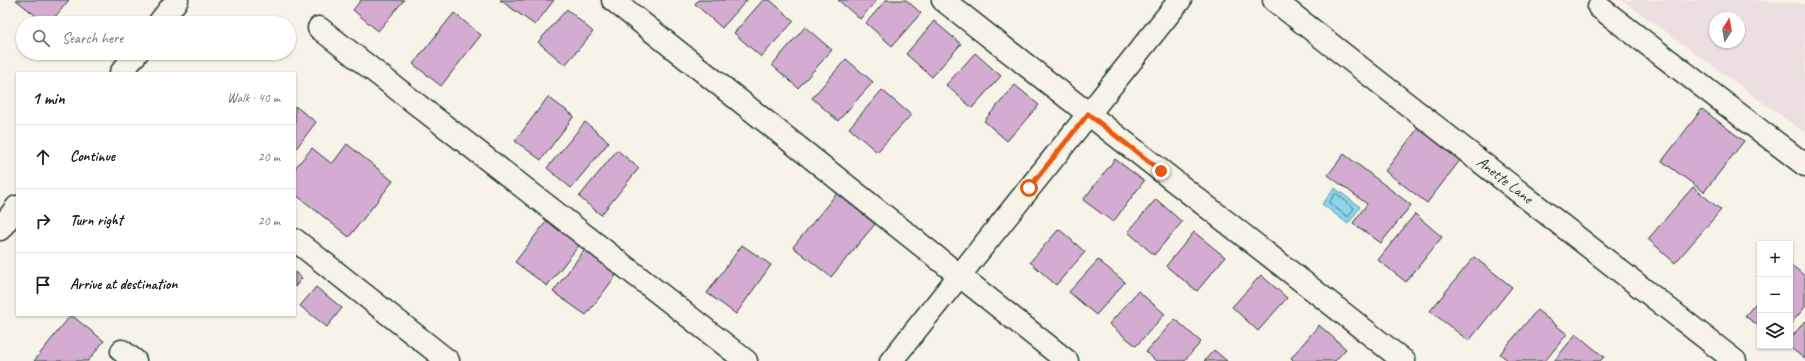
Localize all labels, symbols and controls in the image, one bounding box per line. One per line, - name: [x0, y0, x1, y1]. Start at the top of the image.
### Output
- north arrow: [1709, 12, 1745, 48]
- search box: [16, 16, 296, 60]
- icon: search: [30, 27, 52, 49]
- text: Search here: [62, 29, 123, 48]
- text: 1 min: [32, 88, 65, 109]
- text: Walk · 40 m: [227, 90, 280, 106]
- icon: ahead: [32, 146, 54, 168]
- text: Continue: [70, 147, 115, 166]
- text: 20 m: [258, 149, 280, 165]
- street label: Anette Lane: [1473, 152, 1538, 209]
- route end: [1152, 162, 1170, 180]
- route start: [1020, 179, 1038, 197]
- icon: right: [32, 210, 54, 232]
- text: Turn right: [70, 211, 123, 230]
- text: 20 m: [258, 213, 280, 229]
- map controls: [1757, 241, 1793, 349]
- button: +: [1757, 241, 1793, 277]
- icon: arrive: [32, 274, 54, 296]
- text: Arrive at destination: [70, 275, 177, 294]
- button: −: [1757, 277, 1793, 313]
- button: layers: [1757, 313, 1793, 349]

